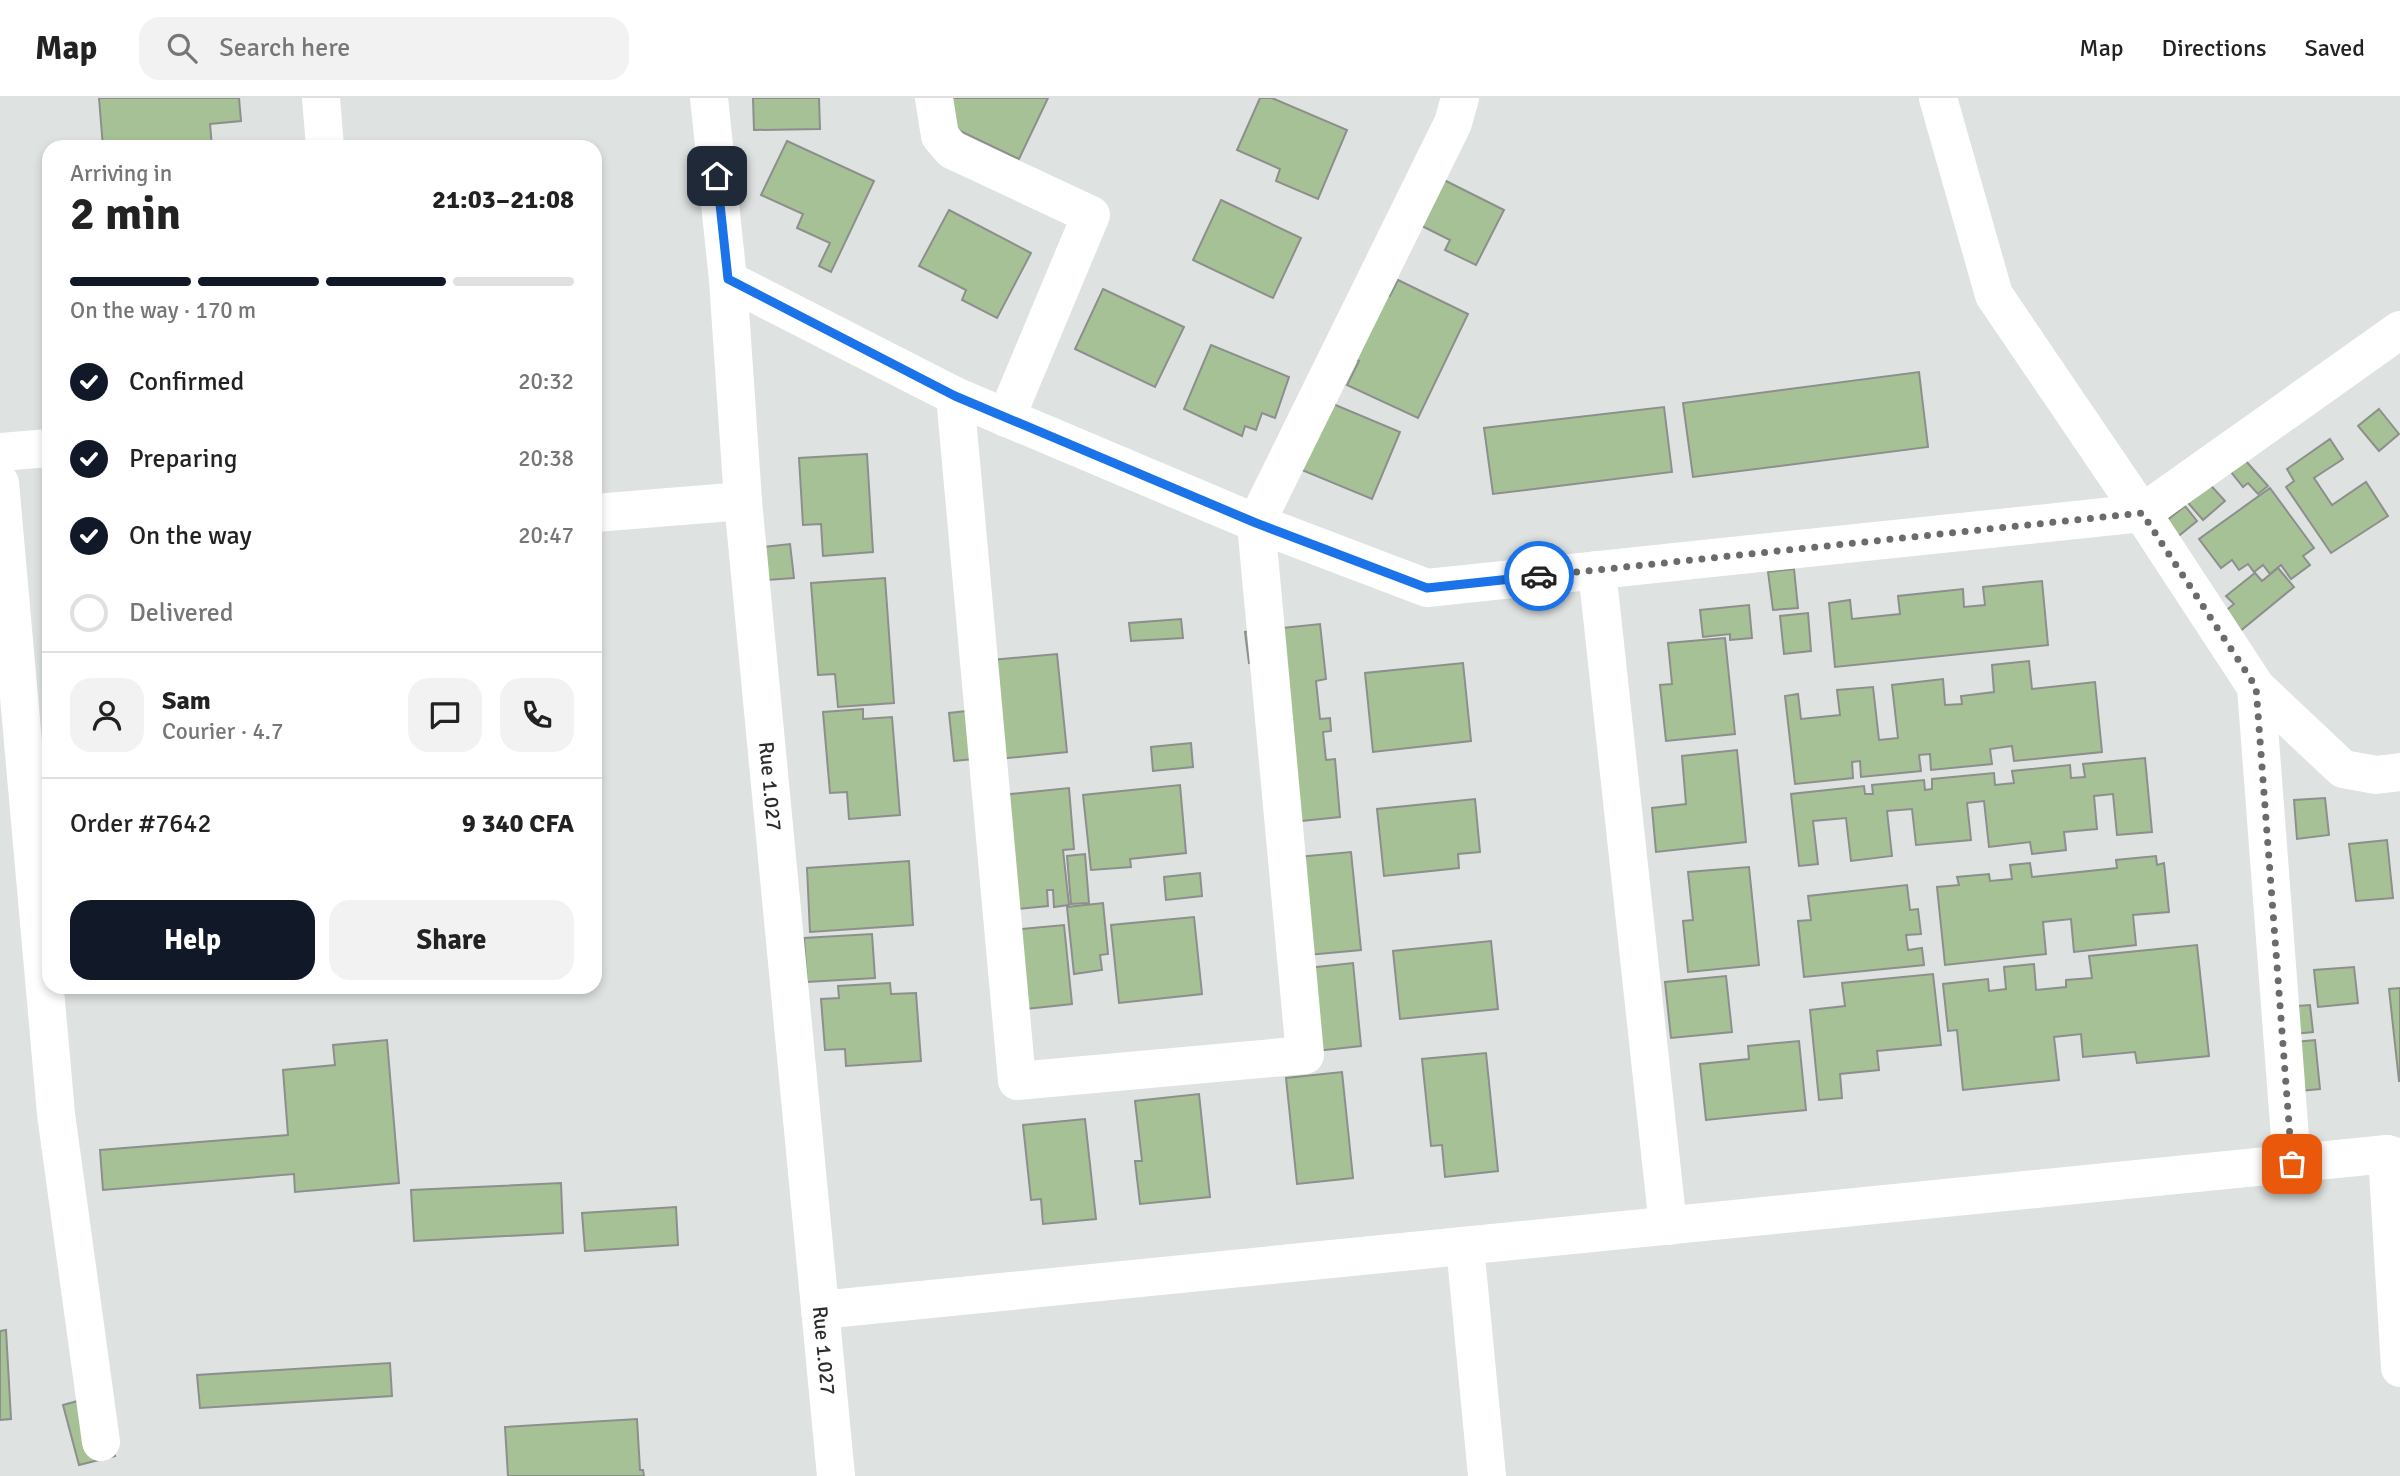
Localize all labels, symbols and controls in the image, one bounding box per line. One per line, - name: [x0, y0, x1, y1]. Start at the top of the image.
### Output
- search box: [139, 17, 629, 80]
- text: Map: [35, 28, 97, 69]
- icon: search: [163, 29, 201, 67]
- text: Search here: [219, 32, 350, 64]
- text: Map: [2079, 33, 2124, 63]
- text: Directions: [2162, 33, 2267, 63]
- text: Saved: [2305, 33, 2365, 63]
- pin: [687, 146, 747, 206]
- icon: home: [698, 157, 736, 195]
- text: Arriving in: [70, 159, 172, 188]
- text: 21:03–21:08: [432, 184, 574, 216]
- text: 2 min: [70, 186, 181, 242]
- text: On the way · 170 m: [70, 296, 256, 325]
- icon: check: [70, 363, 108, 401]
- text: Confirmed: [129, 366, 244, 398]
- text: 20:32: [518, 367, 574, 396]
- icon: check: [70, 440, 108, 478]
- text: Preparing: [129, 443, 237, 475]
- text: 20:38: [518, 444, 574, 473]
- icon: check: [70, 517, 108, 555]
- text: On the way: [129, 520, 252, 552]
- text: 20:47: [518, 521, 574, 550]
- courier: [1504, 541, 1574, 611]
- icon: car: [1520, 557, 1558, 595]
- text: Delivered: [129, 597, 234, 629]
- button: person: [70, 678, 144, 752]
- button: chat: [408, 678, 482, 752]
- button: phone: [500, 678, 574, 752]
- text: Sam: [162, 685, 211, 717]
- text: Courier · 4.7: [162, 717, 283, 746]
- street label: Rue 1.027: [753, 740, 787, 832]
- text: Order #7642: [70, 808, 211, 840]
- text: 9 340 CFA: [462, 808, 574, 840]
- button: Help: [70, 900, 315, 980]
- button: Share: [329, 900, 574, 980]
- pin: [2262, 1134, 2322, 1194]
- icon: bag: [2273, 1145, 2311, 1183]
- street label: Rue 1.027: [807, 1305, 841, 1396]

